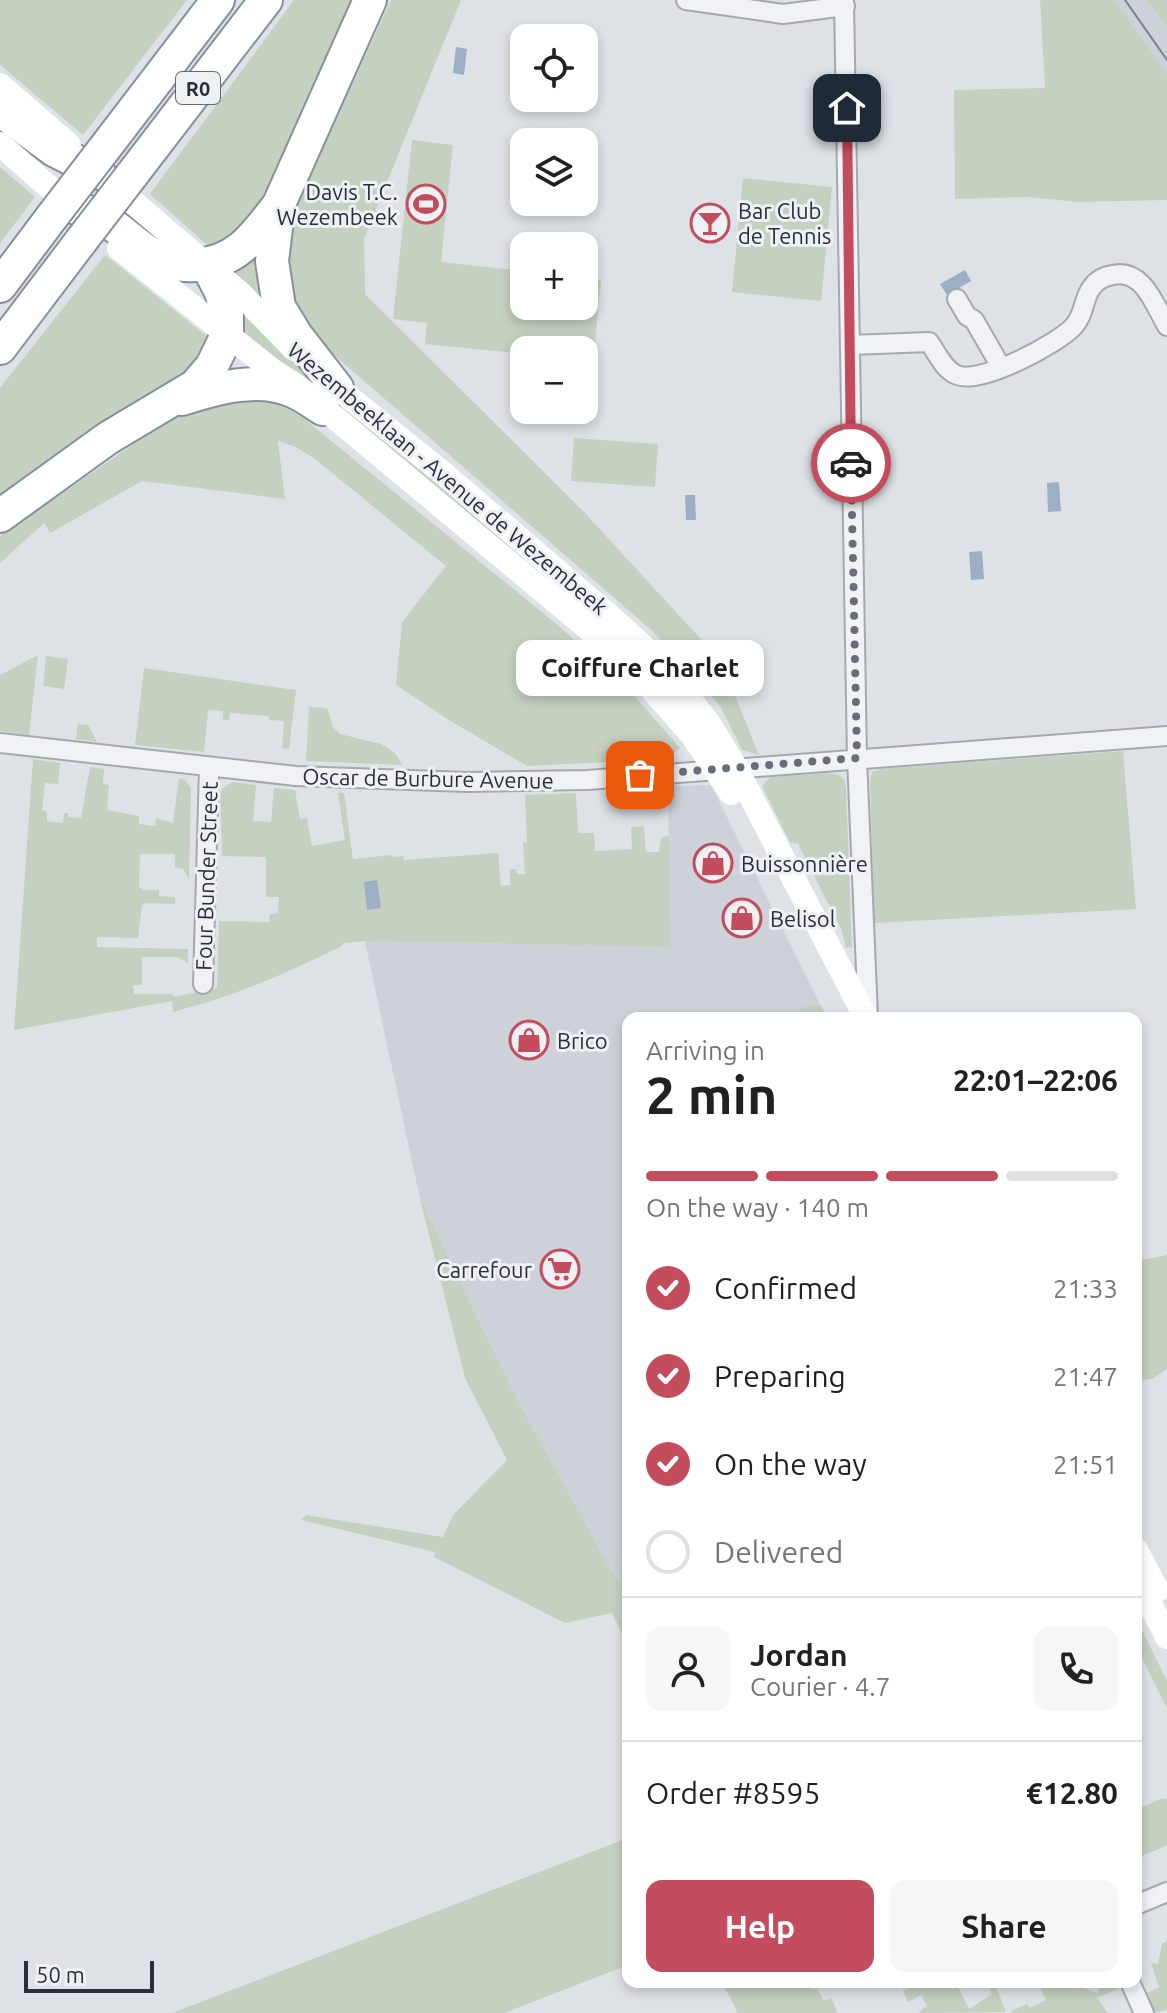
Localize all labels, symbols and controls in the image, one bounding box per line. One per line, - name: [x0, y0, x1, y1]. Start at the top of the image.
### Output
- map controls: [510, 24, 598, 424]
- button: locate: [510, 24, 598, 112]
- road number: R0: [176, 72, 220, 104]
- pin: [813, 74, 881, 142]
- icon: home: [825, 86, 869, 130]
- button: layers: [510, 128, 598, 216]
- place label: Davis T.C. Wezembeek: [277, 179, 398, 229]
- sports icon: Davis T.C. Wezembeek: [405, 183, 447, 225]
- place label: Bar Club de Tennis: [738, 198, 831, 248]
- bar icon: Bar Club de Tennis: [689, 202, 731, 244]
- button: +: [510, 232, 598, 320]
- button: −: [510, 336, 598, 424]
- street label: Wezembeeklaan - Avenue de Wezembeek: [283, 337, 613, 619]
- courier: [811, 423, 891, 503]
- icon: car: [829, 441, 873, 485]
- callout: Coiffure Charlet: [516, 639, 764, 695]
- text: Coiffure Charlet: [541, 653, 739, 682]
- pin: [606, 741, 674, 809]
- icon: bag: [618, 753, 662, 797]
- street label: Oscar de Burbure Avenue: [302, 763, 554, 793]
- street label: Four Bunder Street: [190, 781, 222, 971]
- shop icon: Buissonnière: [692, 842, 734, 884]
- place label: Buissonnière: [741, 851, 868, 876]
- shop icon: Belisol: [721, 897, 763, 939]
- place label: Belisol: [770, 906, 836, 931]
- shop icon: Brico: [508, 1019, 550, 1061]
- place label: Brico: [557, 1028, 608, 1053]
- text: Arriving in: [646, 1036, 765, 1065]
- text: 22:01–22:06: [953, 1063, 1118, 1097]
- text: 2 min: [646, 1066, 777, 1124]
- text: On the way · 140 m: [646, 1193, 869, 1222]
- supermarket icon: Carrefour: [539, 1248, 581, 1290]
- place label: Carrefour: [436, 1257, 533, 1282]
- icon: check: [646, 1266, 690, 1310]
- text: Confirmed: [714, 1271, 857, 1305]
- text: 21:33: [1053, 1274, 1118, 1303]
- icon: check: [646, 1354, 690, 1398]
- text: Preparing: [714, 1359, 846, 1393]
- text: 21:47: [1053, 1362, 1118, 1391]
- icon: check: [646, 1442, 690, 1486]
- text: On the way: [714, 1447, 867, 1481]
- text: 21:51: [1053, 1450, 1118, 1479]
- text: Delivered: [714, 1535, 843, 1569]
- button: person: [646, 1627, 730, 1711]
- button: phone: [1034, 1627, 1118, 1711]
- text: Jordan: [750, 1638, 848, 1672]
- text: Courier · 4.7: [750, 1672, 890, 1701]
- text: Order #8595: [646, 1776, 820, 1810]
- text: €12.80: [1026, 1776, 1118, 1810]
- button: Help: [646, 1880, 874, 1972]
- button: Share: [890, 1880, 1118, 1972]
- scale bar: [24, 1957, 154, 1993]
- text: 50 m: [36, 1962, 85, 1987]

